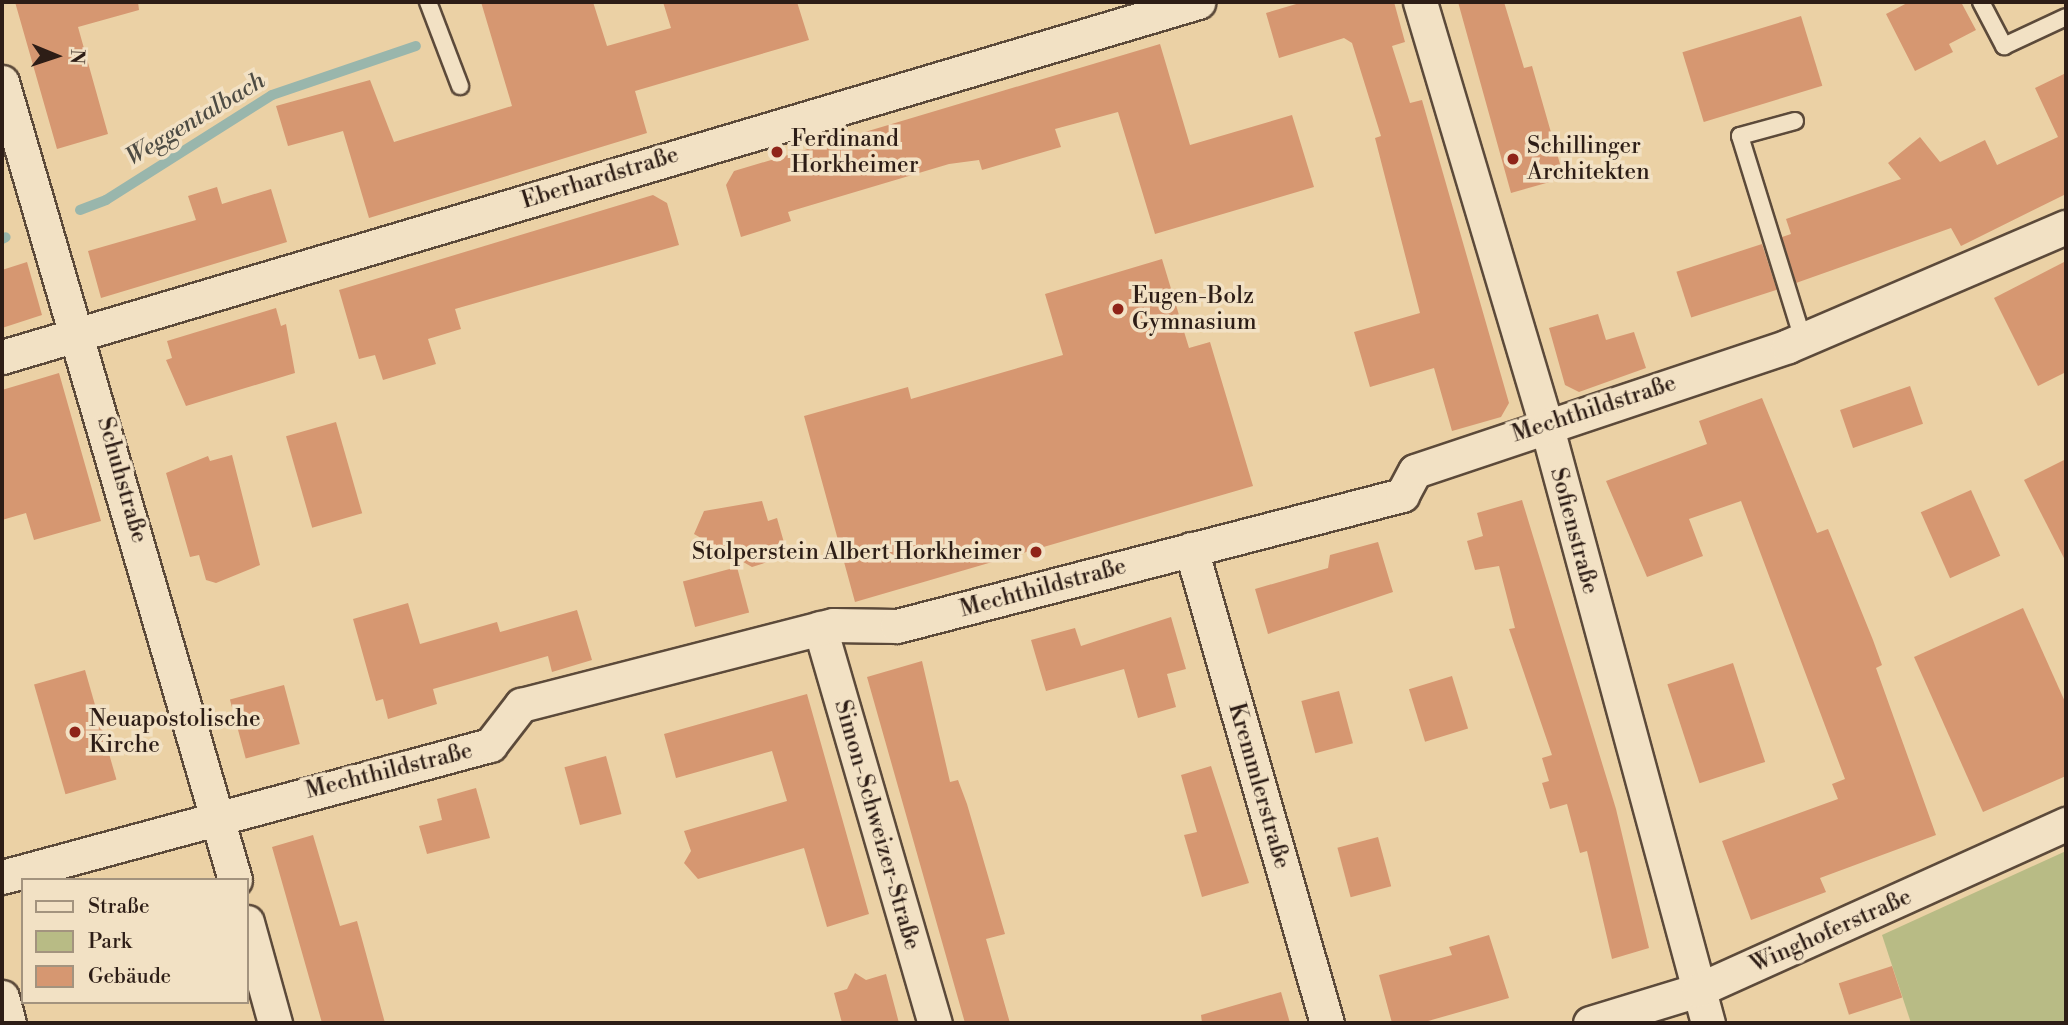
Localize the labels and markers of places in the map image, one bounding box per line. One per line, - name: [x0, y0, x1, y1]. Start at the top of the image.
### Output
- place label: Ferdinand Horkheimer: [791, 125, 919, 179]
- place label: Schillinger Architekten: [1527, 132, 1650, 186]
- marker: Ferdinand Horkheimer: [769, 144, 785, 160]
- marker: Schillinger Architekten: [1505, 151, 1521, 167]
- place label: Eugen-Bolz Gymnasium: [1132, 282, 1257, 336]
- marker: Eugen-Bolz Gymnasium: [1110, 301, 1126, 317]
- place label: Stolperstein Albert Horkheimer: [692, 538, 1022, 566]
- marker: Stolperstein Albert Horkheimer: [1028, 544, 1044, 560]
- place label: Neuapostolische Kirche: [89, 705, 261, 759]
- marker: Neuapostolische Kirche: [67, 724, 83, 740]

